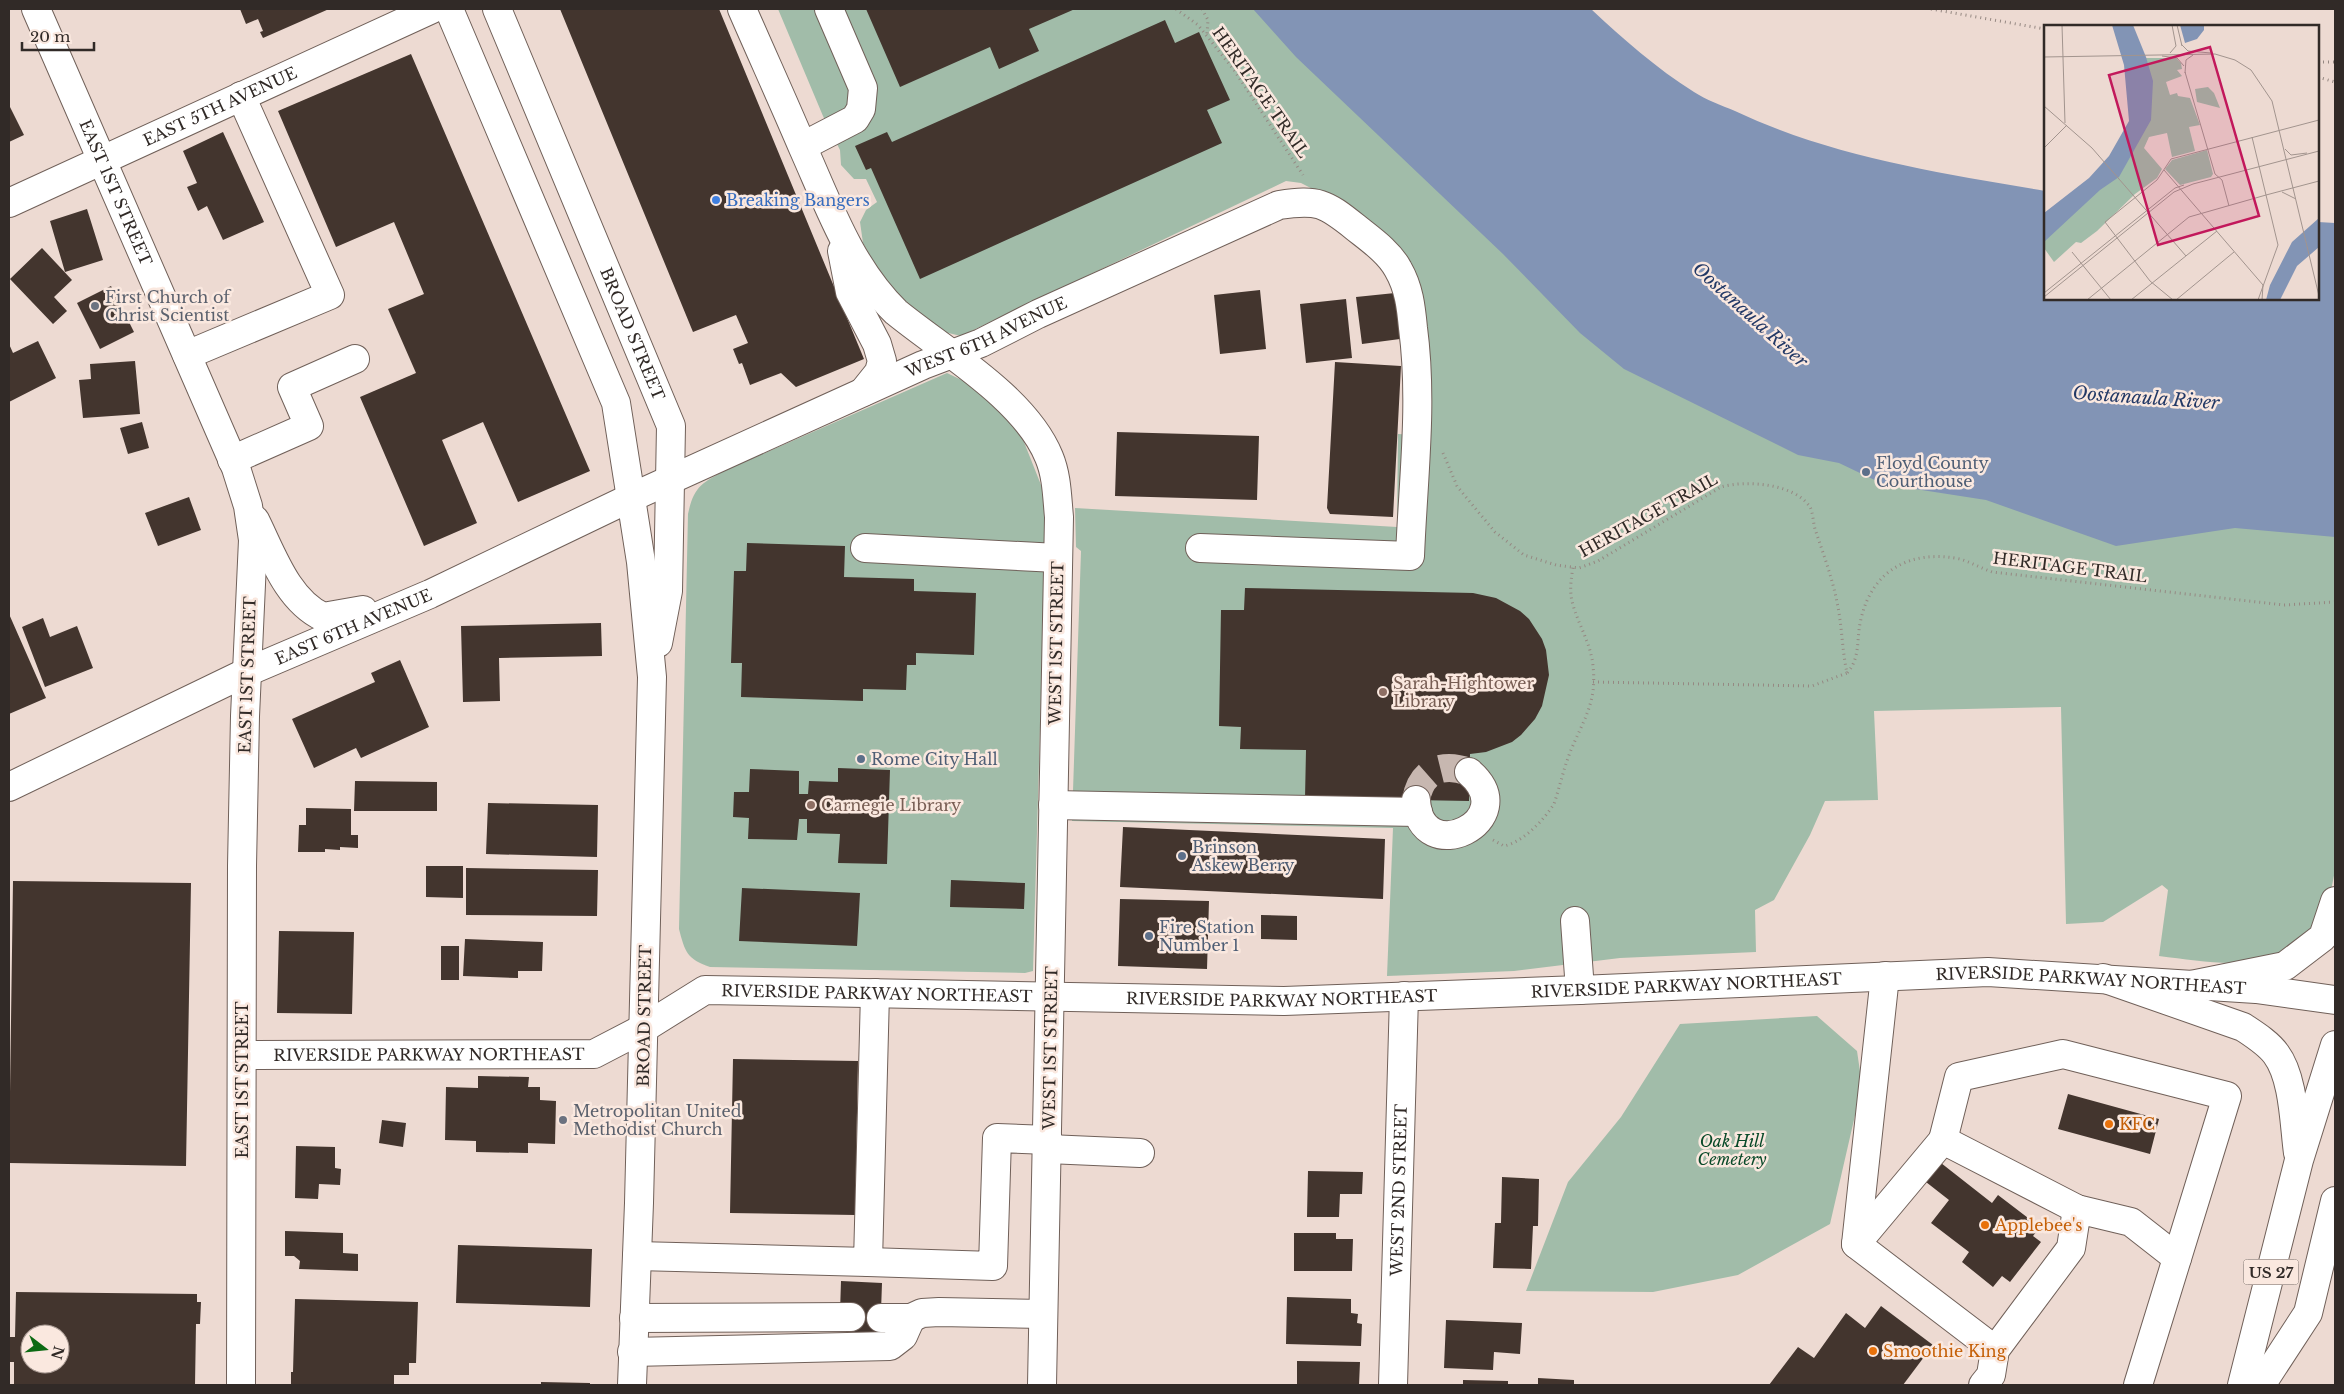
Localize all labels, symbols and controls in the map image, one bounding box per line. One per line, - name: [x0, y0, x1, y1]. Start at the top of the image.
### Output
- scale bar: [22, 20, 95, 52]
- street label: HERITAGE TRAIL: [1208, 23, 1314, 162]
- inset map: [2044, 25, 2319, 300]
- text: 20 m: [30, 27, 70, 46]
- street label: EAST 5TH AVENUE: [140, 62, 300, 150]
- street label: EAST 1ST STREET: [75, 116, 157, 269]
- place label: Breaking Bangers: [726, 190, 870, 210]
- marker: Breaking Bangers: [710, 194, 722, 206]
- water label: Oostanaula River: [1688, 258, 1812, 373]
- street label: BROAD STREET: [596, 264, 669, 403]
- place label: First Church of Christ Scientist: [105, 287, 232, 325]
- street label: WEST 6TH AVENUE: [901, 292, 1070, 382]
- marker: First Church of Christ Scientist: [89, 300, 101, 312]
- water label: Oostanaula River: [2072, 382, 2221, 414]
- place label: Floyd County Courthouse: [1876, 453, 1989, 491]
- marker: Floyd County Courthouse: [1860, 466, 1872, 478]
- street label: HERITAGE TRAIL: [1575, 468, 1721, 561]
- street label: HERITAGE TRAIL: [1992, 548, 2149, 586]
- street label: WEST 1ST STREET: [1045, 561, 1067, 726]
- street label: EAST 6TH AVENUE: [272, 584, 435, 669]
- street label: EAST 1ST STREET: [234, 596, 260, 754]
- place label: Sarah-Hightower Library: [1393, 673, 1534, 711]
- marker: Sarah-Hightower Library: [1377, 686, 1389, 698]
- place label: Rome City Hall: [871, 749, 998, 769]
- marker: Rome City Hall: [855, 753, 867, 765]
- place label: Carnegie Library: [821, 795, 962, 815]
- marker: Carnegie Library: [805, 799, 817, 811]
- place label: Brinson Askew Berry: [1191, 837, 1295, 875]
- marker: Brinson Askew Berry: [1176, 850, 1188, 862]
- place label: Fire Station Number 1: [1159, 917, 1255, 955]
- marker: Fire Station Number 1: [1143, 930, 1155, 942]
- street label: BROAD STREET: [633, 945, 655, 1087]
- street label: RIVERSIDE PARKWAY NORTHEAST: [1935, 962, 2247, 998]
- street label: WEST 1ST STREET: [1039, 966, 1061, 1131]
- street label: RIVERSIDE PARKWAY NORTHEAST: [1530, 968, 1843, 1002]
- street label: RIVERSIDE PARKWAY NORTHEAST: [721, 980, 1033, 1006]
- street label: RIVERSIDE PARKWAY NORTHEAST: [1126, 985, 1438, 1011]
- street label: EAST 1ST STREET: [232, 1001, 252, 1159]
- street label: RIVERSIDE PARKWAY NORTHEAST: [273, 1044, 585, 1065]
- place label: Metropolitan United Methodist Church: [573, 1101, 742, 1139]
- street label: WEST 2ND STREET: [1386, 1103, 1411, 1278]
- marker: Metropolitan United Methodist Church: [557, 1114, 569, 1126]
- place label: KFC: [2119, 1114, 2155, 1134]
- marker: KFC: [2103, 1118, 2115, 1130]
- park label: Oak Hill Cemetery: [1698, 1131, 1767, 1169]
- place label: Applebee's: [1994, 1215, 2083, 1235]
- marker: Applebee's: [1979, 1219, 1991, 1231]
- road number: US 27: [2244, 1260, 2298, 1284]
- north arrow: [20, 1324, 70, 1374]
- place label: Smoothie King: [1883, 1341, 2007, 1361]
- text: N: [47, 1344, 68, 1361]
- marker: Smoothie King: [1867, 1345, 1879, 1357]

